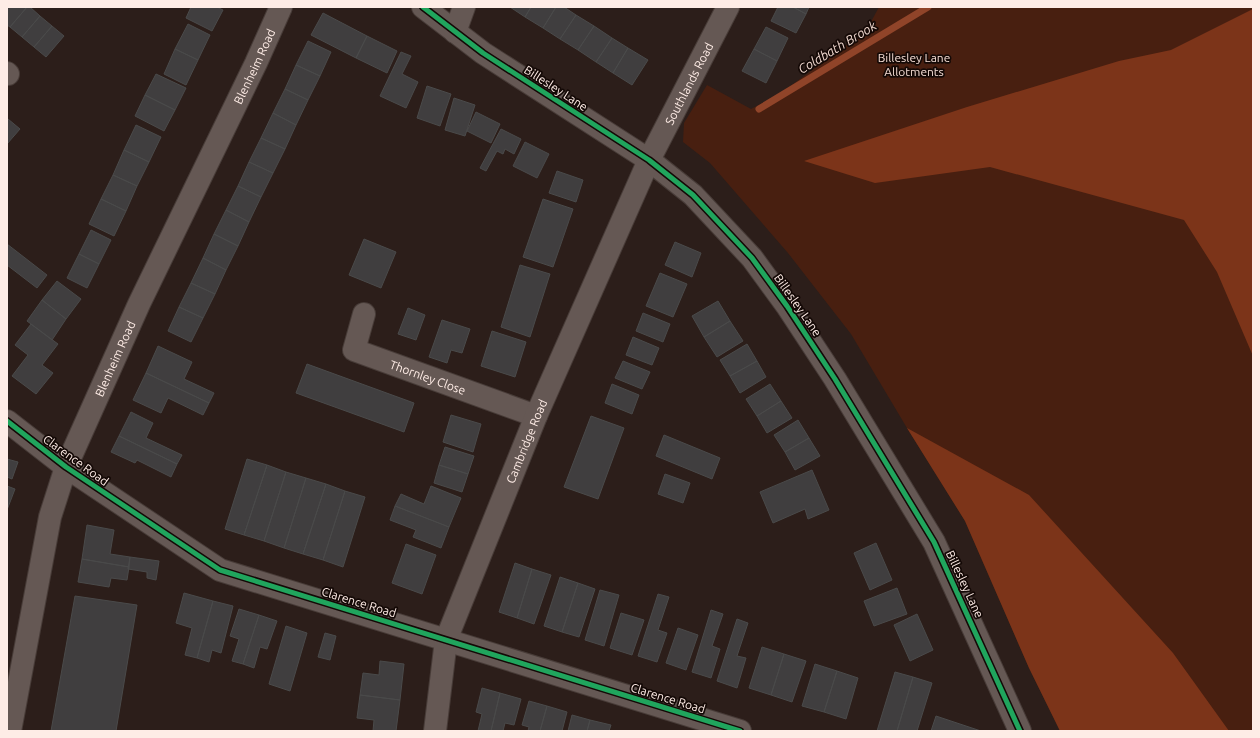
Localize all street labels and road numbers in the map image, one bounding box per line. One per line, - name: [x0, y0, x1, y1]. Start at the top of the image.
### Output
- street label: Blenheim Road: [231, 27, 277, 106]
- street label: Southlands Road: [662, 40, 715, 127]
- street label: Billesley Lane: [522, 63, 590, 113]
- street label: Billesley Lane: [772, 271, 824, 339]
- street label: Blenheim Road: [92, 319, 137, 398]
- street label: Thornley Close: [388, 357, 468, 397]
- street label: Cambridge Road: [503, 397, 549, 485]
- street label: Clarence Road: [41, 432, 111, 488]
- street label: Billesley Lane: [944, 548, 986, 620]
- street label: Clarence Road: [320, 584, 398, 620]
- street label: Clarence Road: [629, 680, 707, 716]

